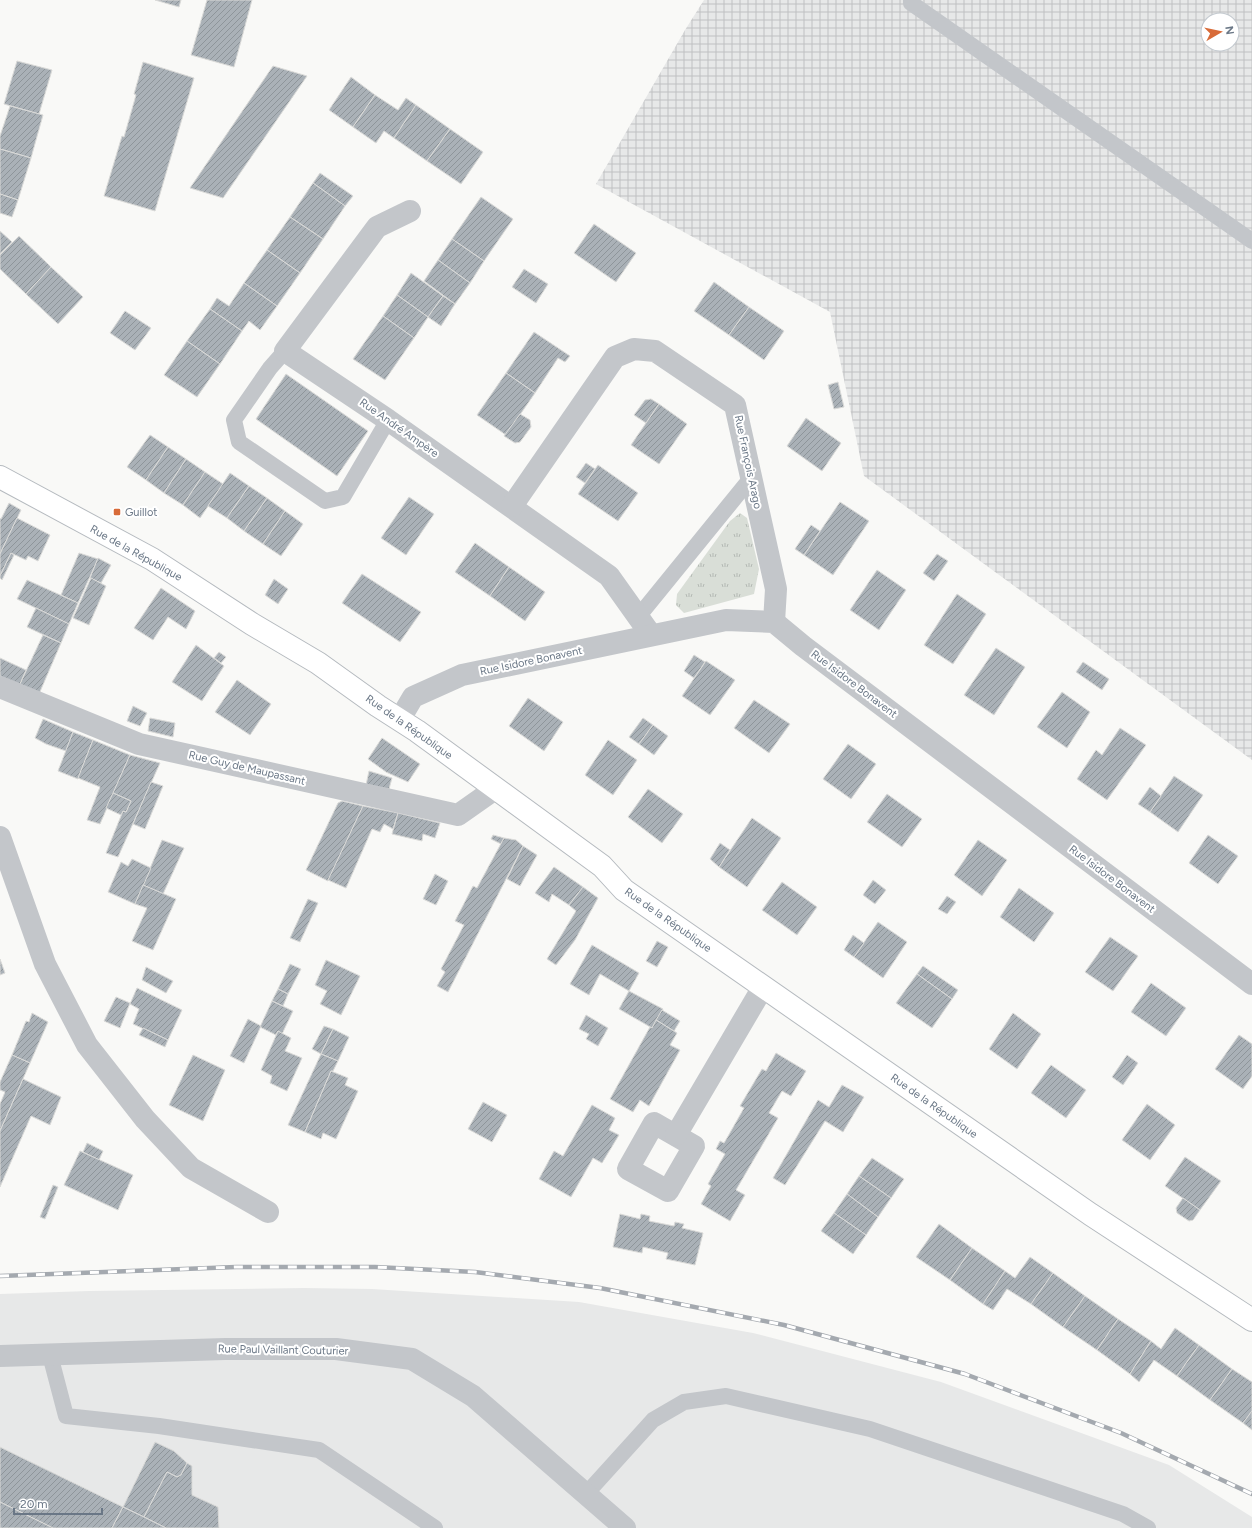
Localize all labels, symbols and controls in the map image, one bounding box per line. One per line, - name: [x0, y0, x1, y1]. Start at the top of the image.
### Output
- north arrow: [1200, 12, 1240, 52]
- text: N: [1222, 25, 1236, 36]
- street label: Rue André Ampère: [357, 396, 441, 460]
- street label: Rue François Arago: [732, 414, 764, 510]
- place label: Guillot: [125, 506, 157, 519]
- marker: Guillot: [112, 507, 122, 517]
- street label: Rue de la République: [88, 522, 184, 584]
- street label: Rue Isidore Bonavent: [479, 644, 583, 678]
- street label: Rue Isidore Bonavent: [808, 647, 900, 721]
- street label: Rue de la République: [363, 692, 455, 762]
- street label: Rue Guy de Maupassant: [187, 748, 307, 788]
- street label: Rue Isidore Bonavent: [1066, 842, 1158, 916]
- street label: Rue de la République: [622, 885, 714, 955]
- street label: Rue de la République: [888, 1071, 980, 1141]
- street label: Rue Paul Vaillant Couturier: [218, 1342, 349, 1358]
- scale bar: [14, 1490, 102, 1516]
- text: 20 m: [20, 1497, 48, 1511]

